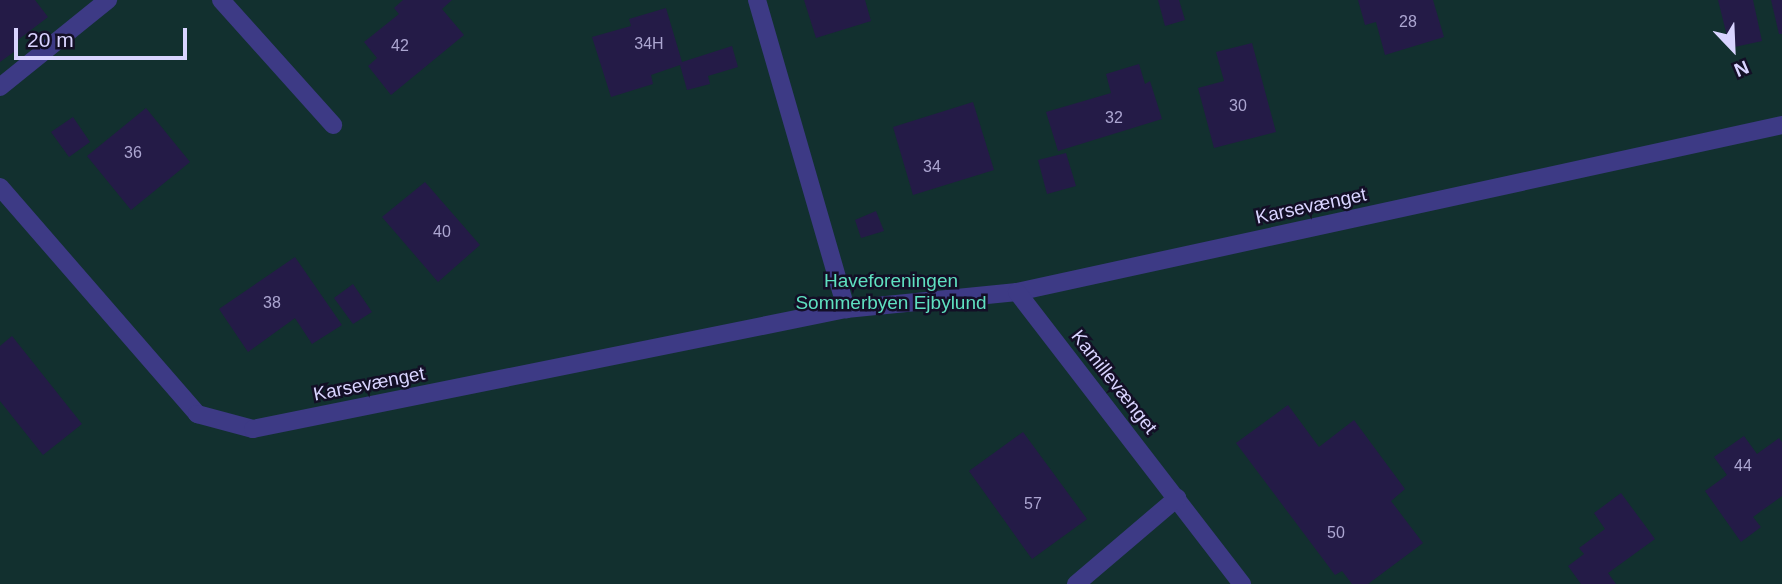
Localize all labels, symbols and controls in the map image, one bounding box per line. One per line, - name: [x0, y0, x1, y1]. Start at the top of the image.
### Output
- house number: 28: [1399, 12, 1417, 32]
- scale bar: [18, 14, 191, 58]
- north arrow: [1698, 14, 1768, 84]
- text: 20 m: [27, 28, 74, 51]
- house number: 34H: [634, 34, 664, 54]
- house number: 42: [391, 36, 409, 56]
- text: N: [1731, 56, 1752, 81]
- house number: 30: [1229, 96, 1247, 116]
- house number: 32: [1105, 108, 1123, 128]
- house number: 36: [124, 143, 142, 163]
- house number: 34: [923, 157, 941, 177]
- street label: Karsevænget: [1253, 183, 1369, 229]
- house number: 40: [433, 222, 451, 242]
- park label: Haveforeningen Sommerbyen Ejbylund: [795, 270, 987, 314]
- house number: 38: [263, 293, 281, 313]
- street label: Kamillevænget: [1066, 325, 1162, 439]
- street label: Karsevænget: [311, 362, 427, 406]
- house number: 44: [1734, 456, 1752, 476]
- house number: 57: [1024, 494, 1042, 514]
- house number: 50: [1327, 523, 1345, 543]

